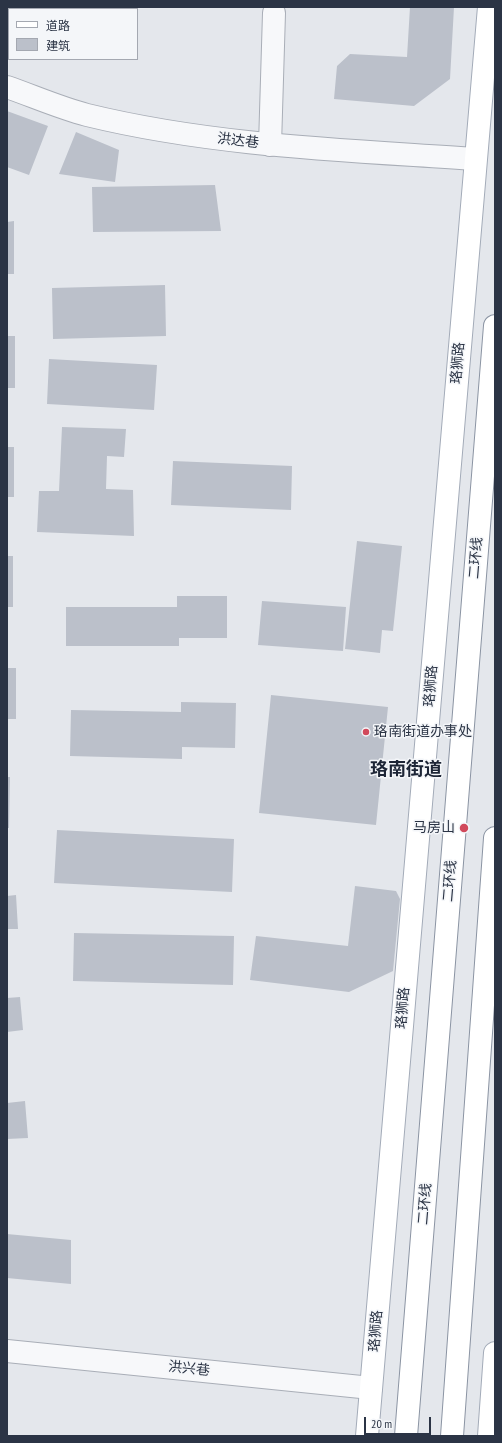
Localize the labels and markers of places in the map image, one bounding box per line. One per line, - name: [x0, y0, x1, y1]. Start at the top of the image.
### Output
- place label: 珞南街道办事处: [374, 724, 472, 740]
- marker: 珞南街道办事处: [361, 727, 371, 737]
- place label: 马房山: [413, 820, 455, 836]
- marker: 马房山: [458, 822, 470, 834]

